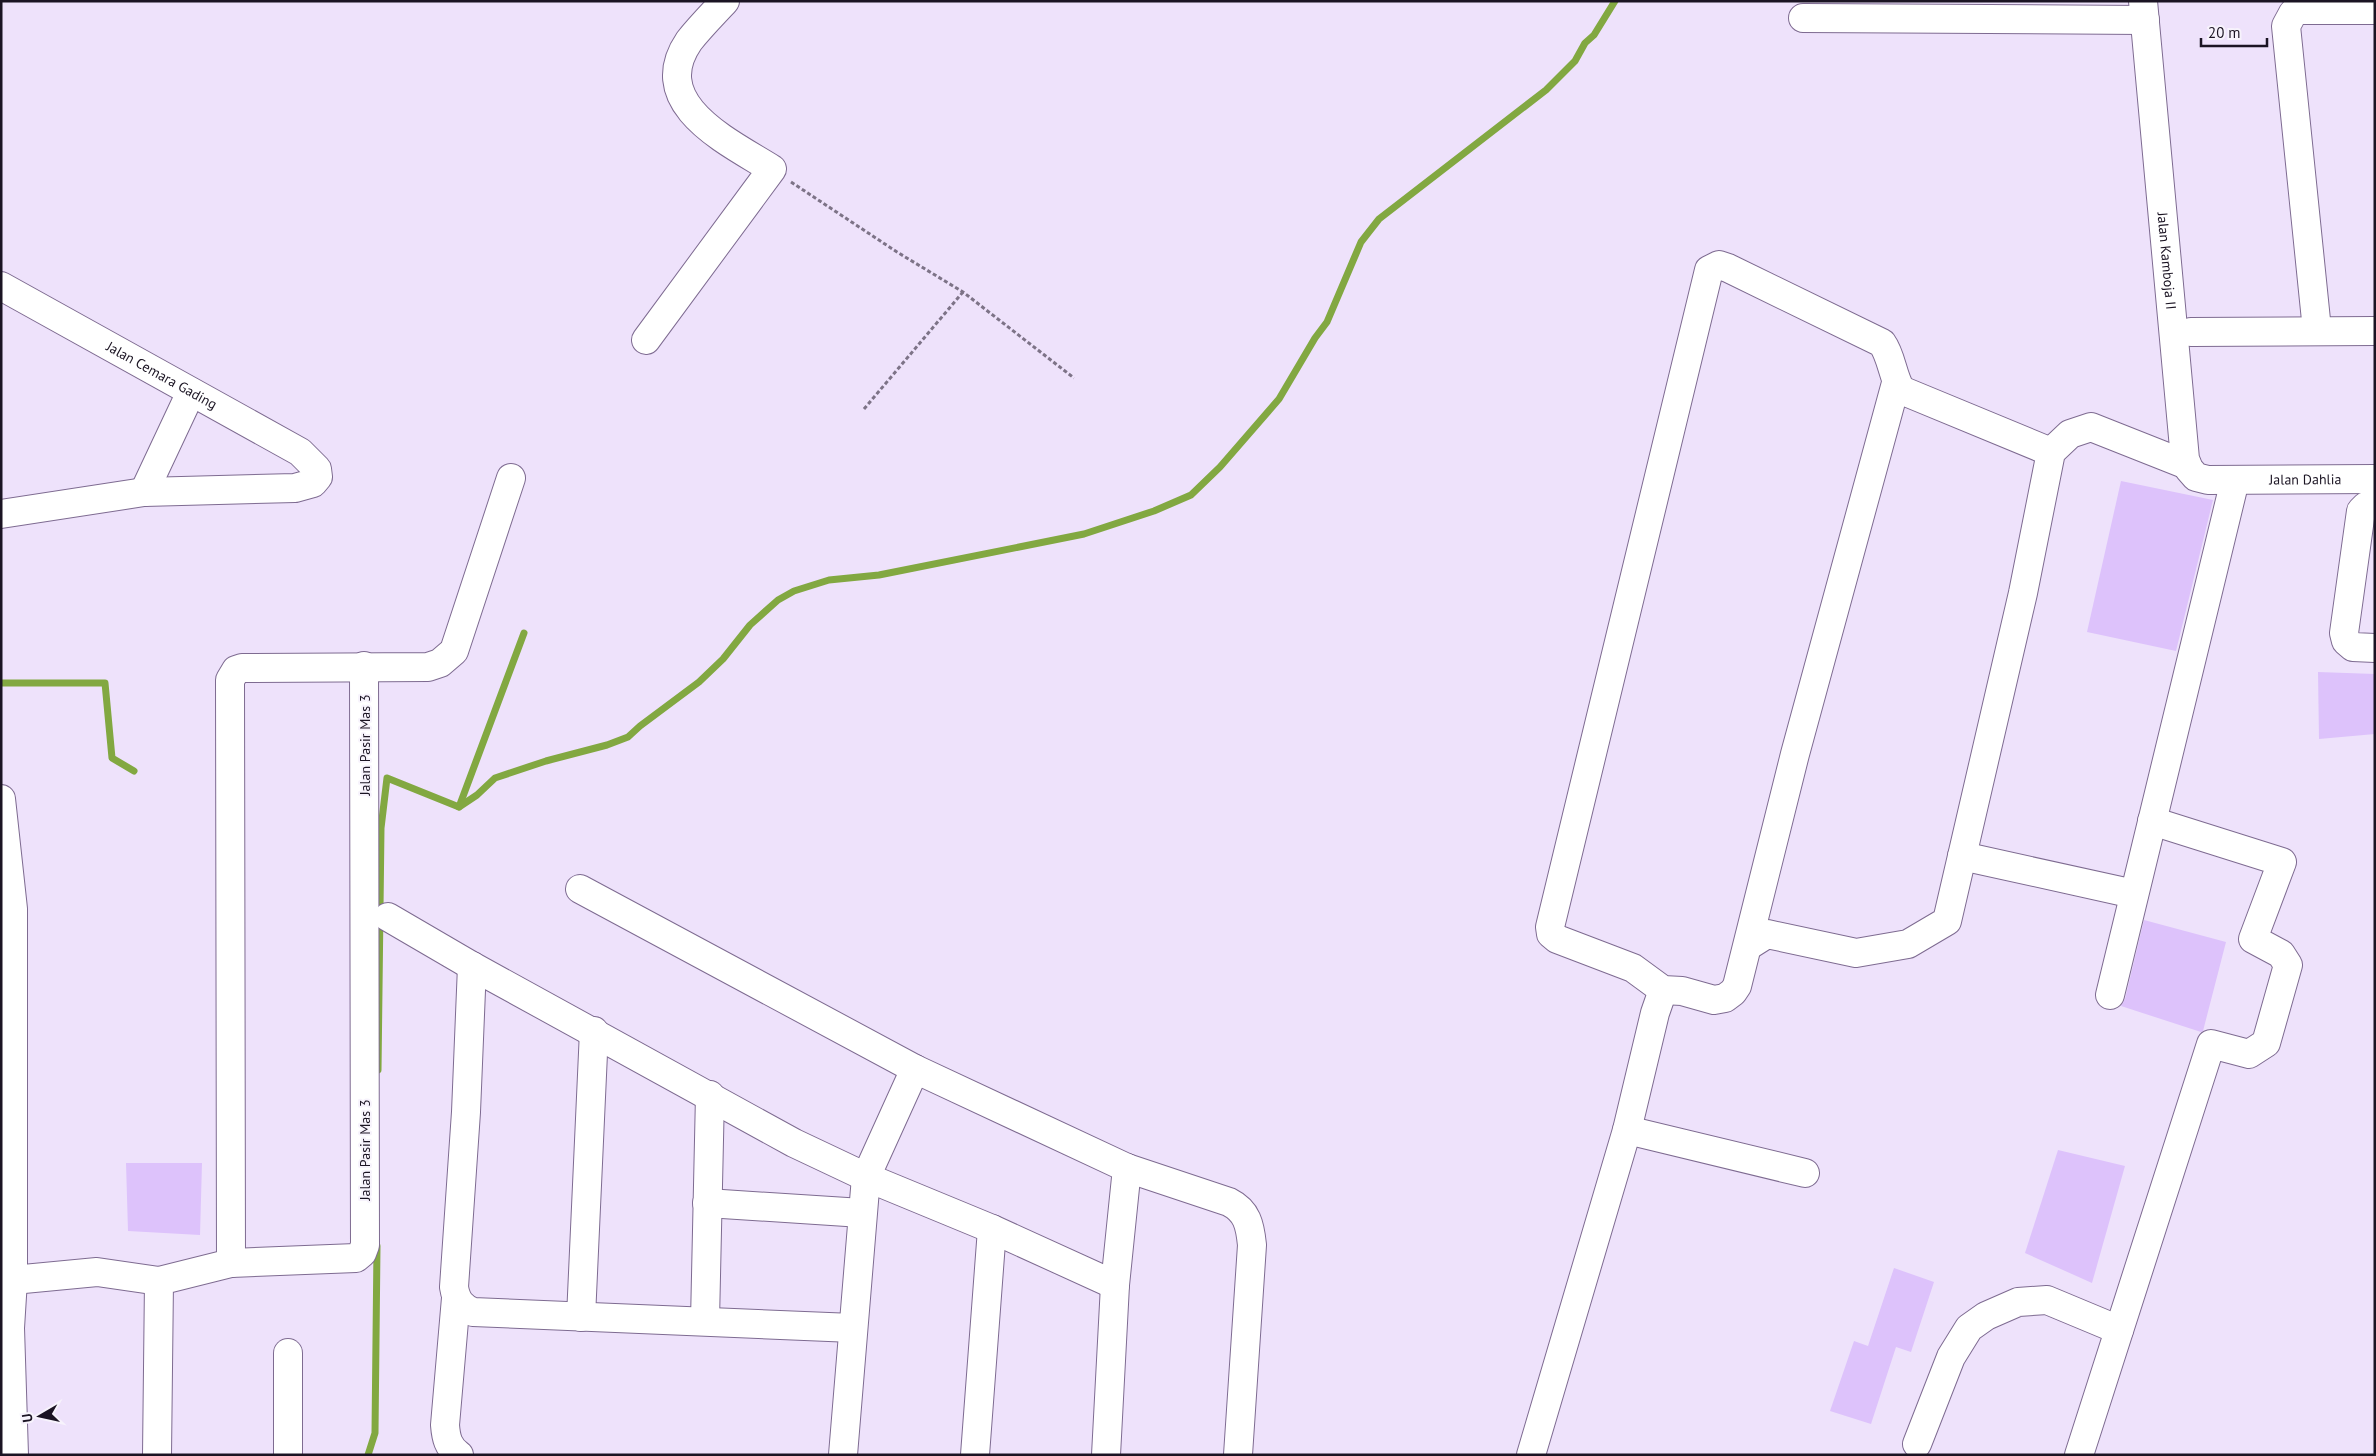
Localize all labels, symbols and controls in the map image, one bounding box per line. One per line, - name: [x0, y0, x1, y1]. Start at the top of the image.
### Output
- scale bar: [2201, 15, 2267, 47]
- text: 20 m: [2208, 23, 2241, 42]
- street label: Jalan Kamboja II: [2153, 210, 2180, 310]
- street label: Jalan Cemara Gading: [102, 337, 220, 413]
- street label: Jalan Dahlia: [2268, 470, 2341, 489]
- street label: Jalan Pasir Mas 3: [356, 694, 374, 797]
- street label: Jalan Pasir Mas 3: [356, 1099, 374, 1202]
- north arrow: [15, 1391, 65, 1441]
- text: U: [18, 1412, 37, 1424]

